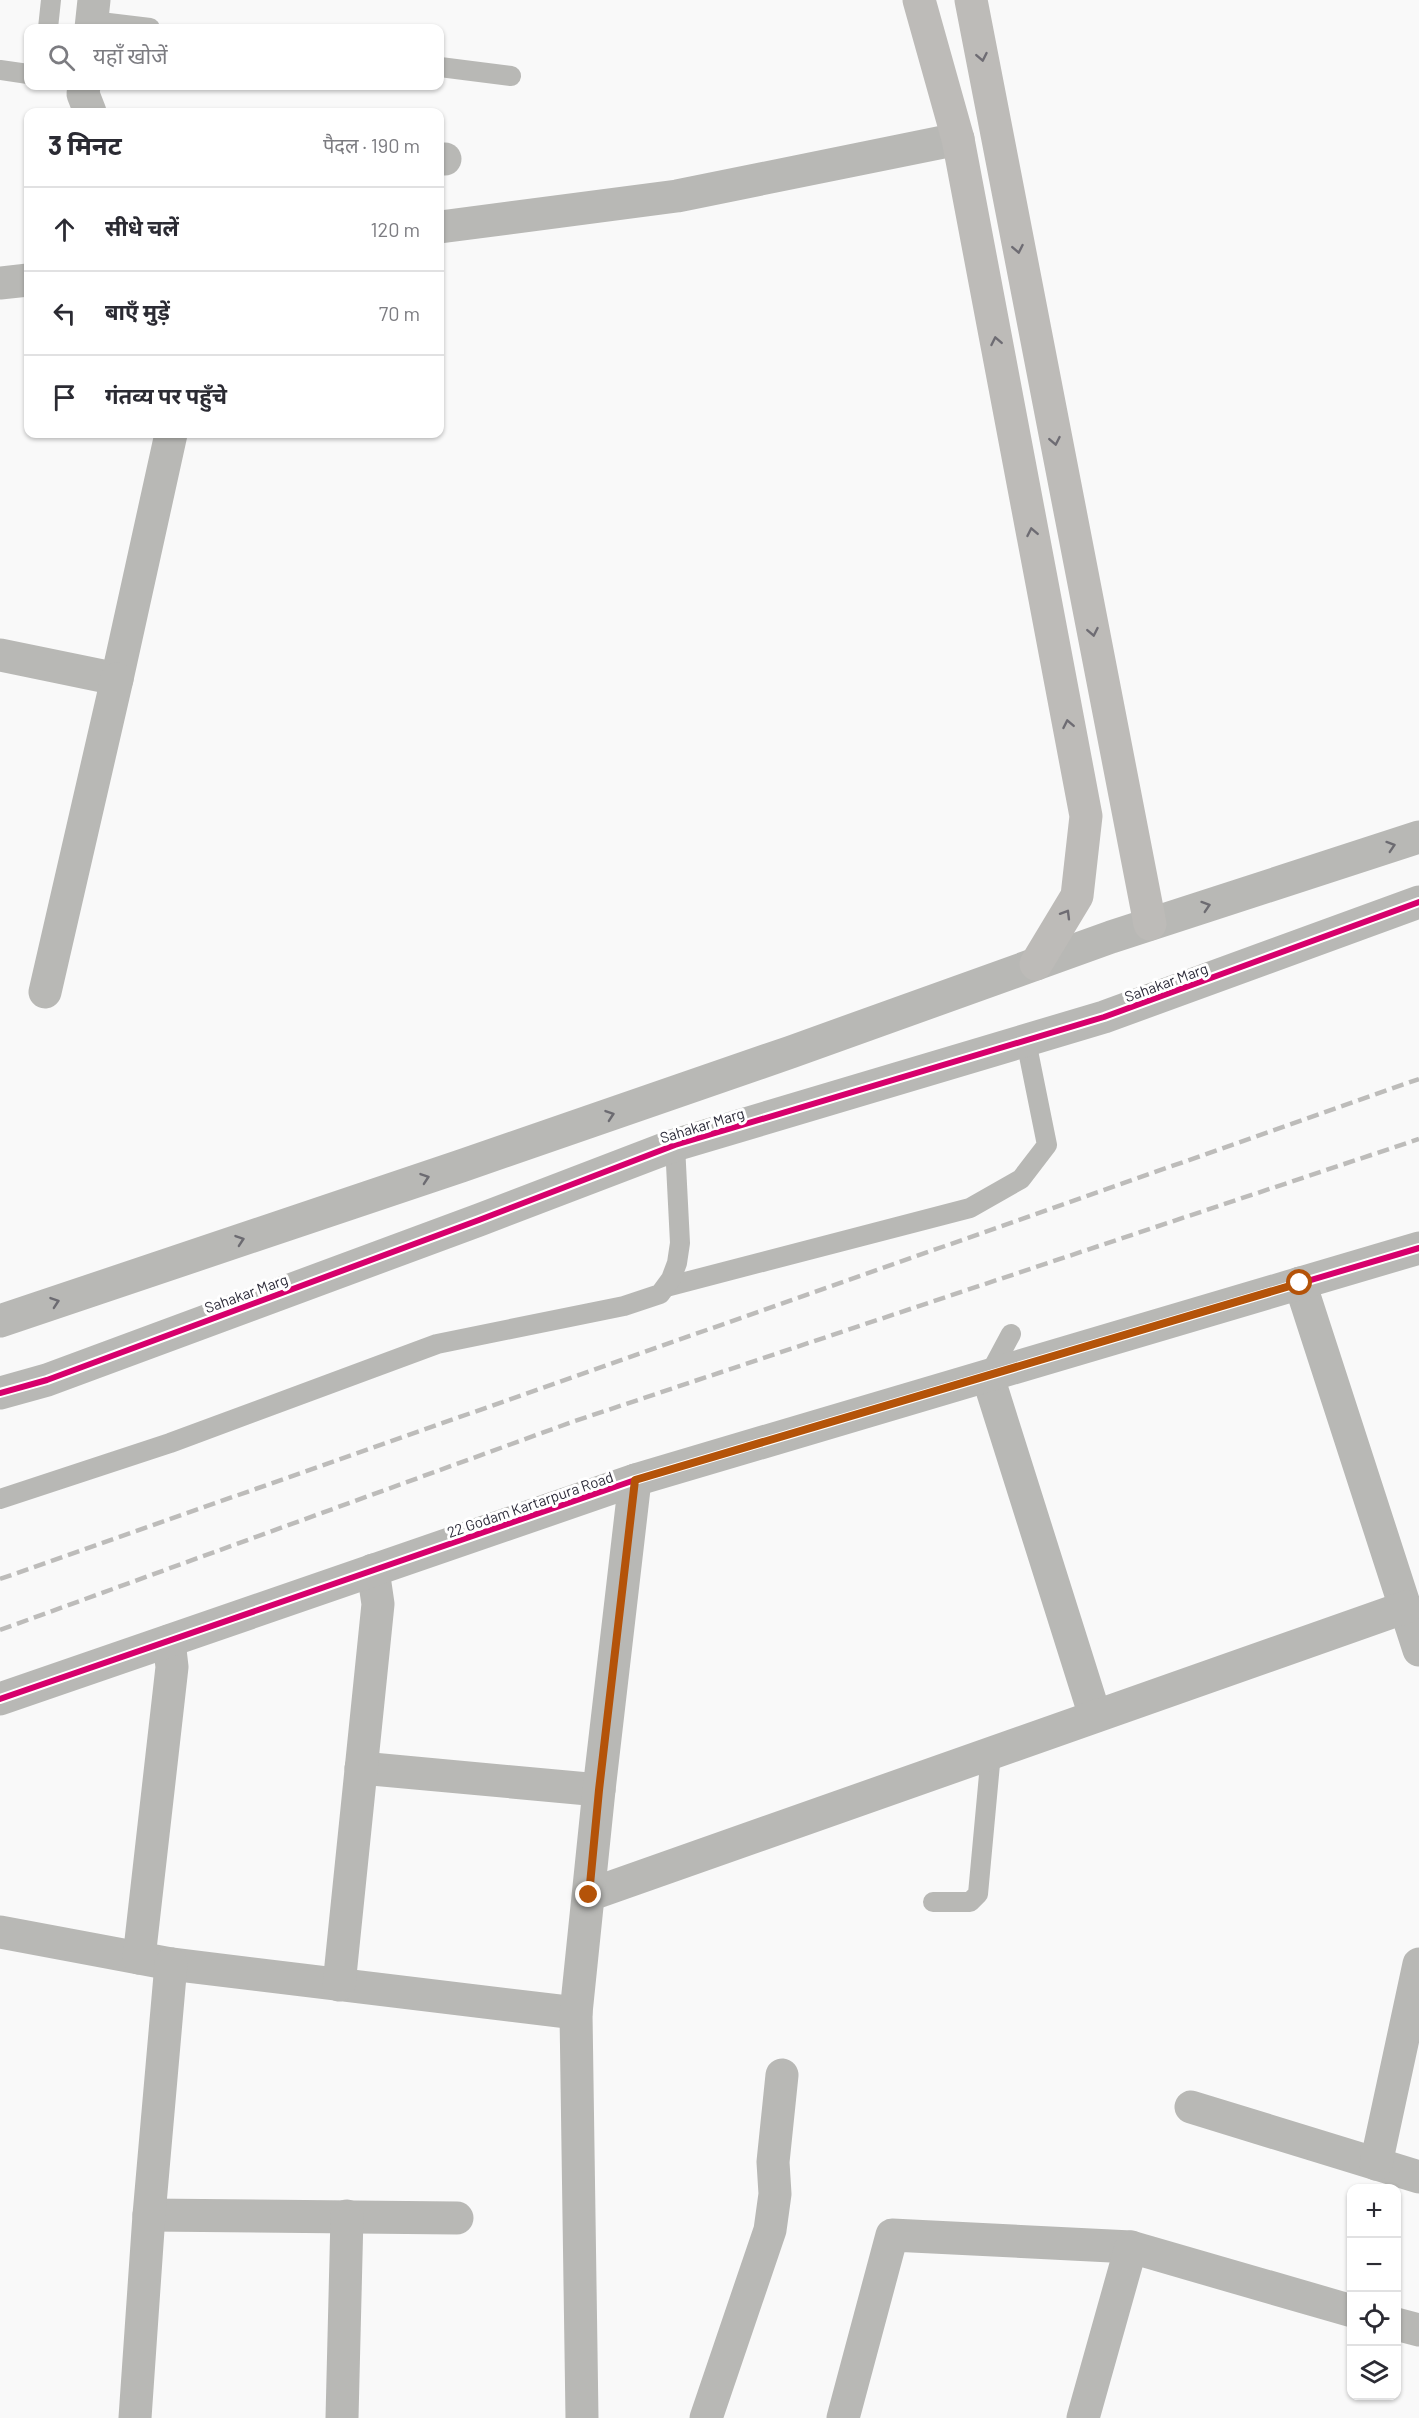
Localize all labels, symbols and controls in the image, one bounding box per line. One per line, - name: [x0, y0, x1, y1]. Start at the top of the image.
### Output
- search box: [24, 24, 444, 90]
- icon: search: [45, 41, 78, 74]
- text: यहाँ खोजें: [93, 42, 168, 68]
- one-way arrow: [975, 52, 988, 62]
- text: 3 मिनट: [48, 129, 122, 160]
- text: पैदल · 190 m: [323, 133, 420, 157]
- icon: ahead: [48, 213, 81, 246]
- text: सीधे चलें: [105, 214, 179, 240]
- text: 120 m: [370, 217, 420, 241]
- one-way arrow: [1012, 244, 1024, 254]
- icon: left: [48, 297, 81, 330]
- text: बाएँ मुड़ें: [105, 298, 170, 324]
- text: 70 m: [379, 301, 420, 325]
- one-way arrow: [990, 336, 1003, 346]
- icon: arrive: [48, 381, 81, 414]
- text: गंतव्य पर पहुँचे: [105, 382, 227, 408]
- one-way arrow: [1048, 435, 1061, 445]
- one-way arrow: [1026, 528, 1039, 538]
- one-way arrow: [1086, 627, 1099, 637]
- one-way arrow: [1062, 719, 1075, 729]
- one-way arrow: [1385, 840, 1396, 853]
- one-way arrow: [1200, 901, 1211, 913]
- one-way arrow: [1059, 910, 1070, 920]
- street label: Sahakar Marg: [1122, 959, 1210, 1005]
- street label: Sahakar Marg: [658, 1104, 746, 1146]
- one-way arrow: [604, 1109, 615, 1122]
- one-way arrow: [419, 1173, 430, 1185]
- one-way arrow: [234, 1235, 245, 1248]
- route start: [1286, 1269, 1312, 1295]
- street label: Sahakar Marg: [202, 1270, 290, 1316]
- one-way arrow: [50, 1297, 60, 1310]
- street label: 22 Godam Kartarpura Road: [445, 1467, 615, 1541]
- route end: [575, 1881, 601, 1907]
- map controls: [1347, 2184, 1401, 2400]
- button: +: [1347, 2184, 1401, 2238]
- button: −: [1347, 2238, 1401, 2292]
- button: locate: [1347, 2292, 1401, 2346]
- button: layers: [1347, 2346, 1401, 2400]

